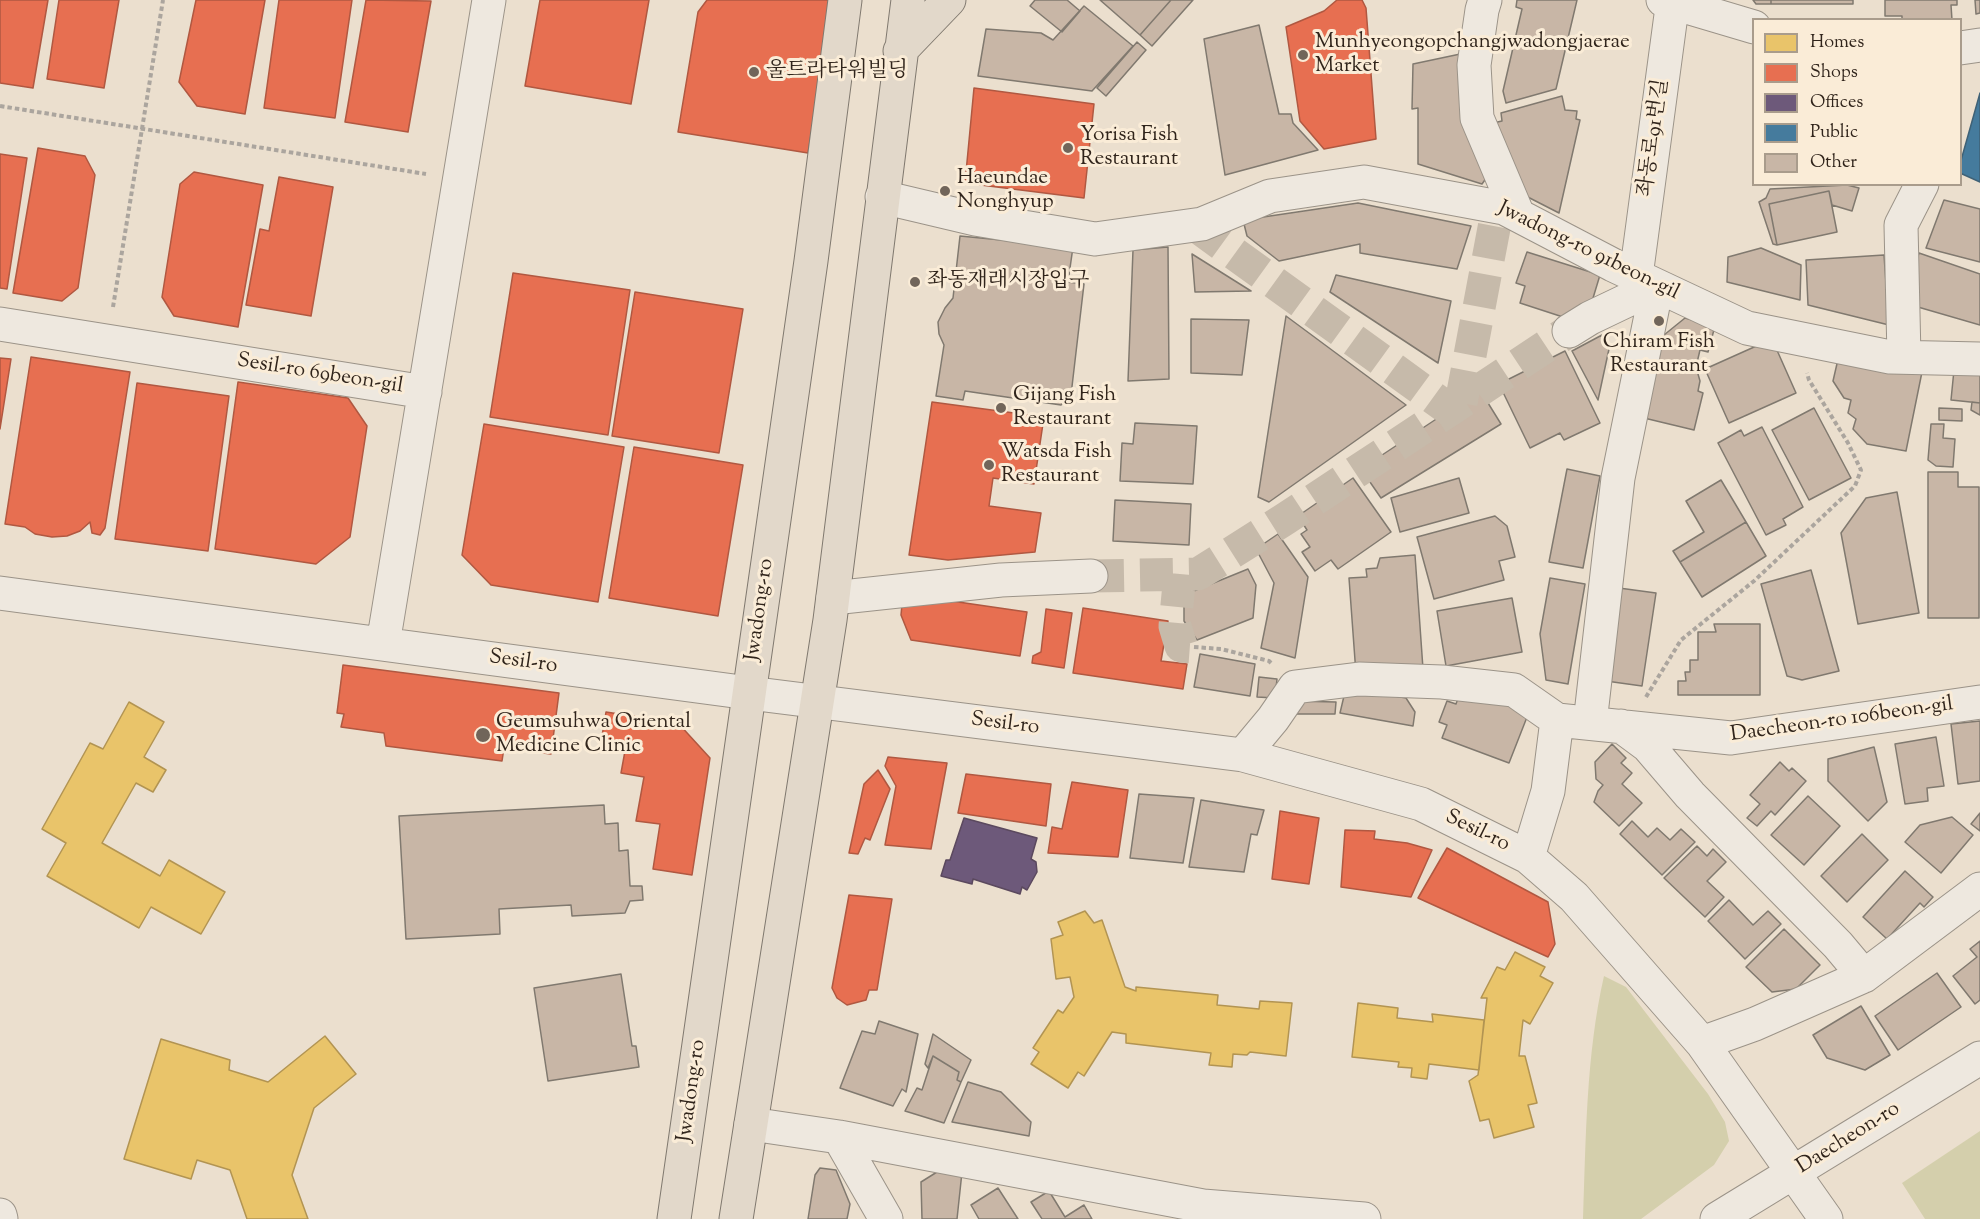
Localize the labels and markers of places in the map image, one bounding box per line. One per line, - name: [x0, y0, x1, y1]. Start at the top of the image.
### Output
- place label: Munhyeongopchangjwadongjaerae Market: [1315, 30, 1630, 80]
- marker: Munhyeongopchangjwadongjaerae Market: [1296, 48, 1310, 62]
- place label: 울트라타워빌딩: [766, 59, 908, 85]
- marker: 울트라타워빌딩: [747, 65, 761, 79]
- place label: Yorisa Fish Restaurant: [1080, 123, 1178, 173]
- marker: Yorisa Fish Restaurant: [1061, 141, 1075, 155]
- place label: Haeundae Nonghyup: [957, 166, 1054, 216]
- marker: Haeundae Nonghyup: [938, 184, 952, 198]
- place label: 좌동재래시장입구: [927, 269, 1089, 295]
- marker: 좌동재래시장입구: [908, 275, 922, 289]
- marker: Chiram Fish Restaurant: [1652, 314, 1666, 328]
- place label: Chiram Fish Restaurant: [1603, 330, 1715, 380]
- place label: Gijang Fish Restaurant: [1013, 383, 1116, 433]
- marker: Gijang Fish Restaurant: [994, 401, 1008, 415]
- place label: Watsda Fish Restaurant: [1001, 440, 1112, 490]
- marker: Watsda Fish Restaurant: [982, 458, 996, 472]
- place label: Geumsuhwa Oriental Medicine Clinic: [496, 710, 691, 760]
- marker: Geumsuhwa Oriental Medicine Clinic: [474, 726, 492, 744]

